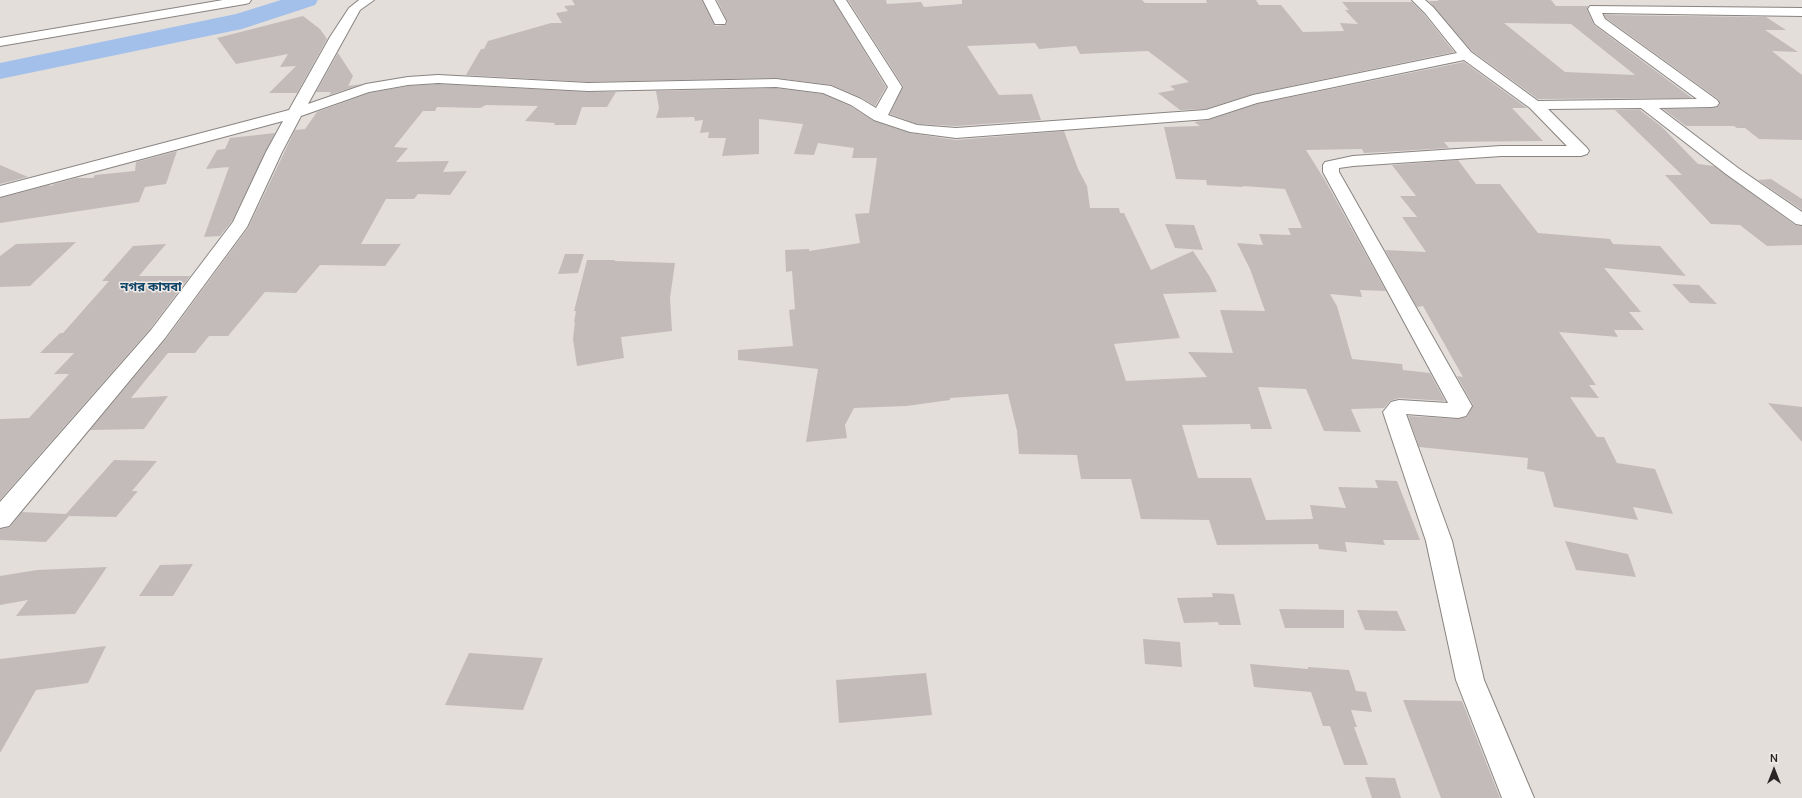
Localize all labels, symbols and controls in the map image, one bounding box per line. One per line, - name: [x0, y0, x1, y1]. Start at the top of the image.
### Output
- district label: নগর কাসবা: [120, 279, 182, 295]
- north arrow: [1754, 750, 1794, 790]
- text: N: [1770, 750, 1778, 765]

